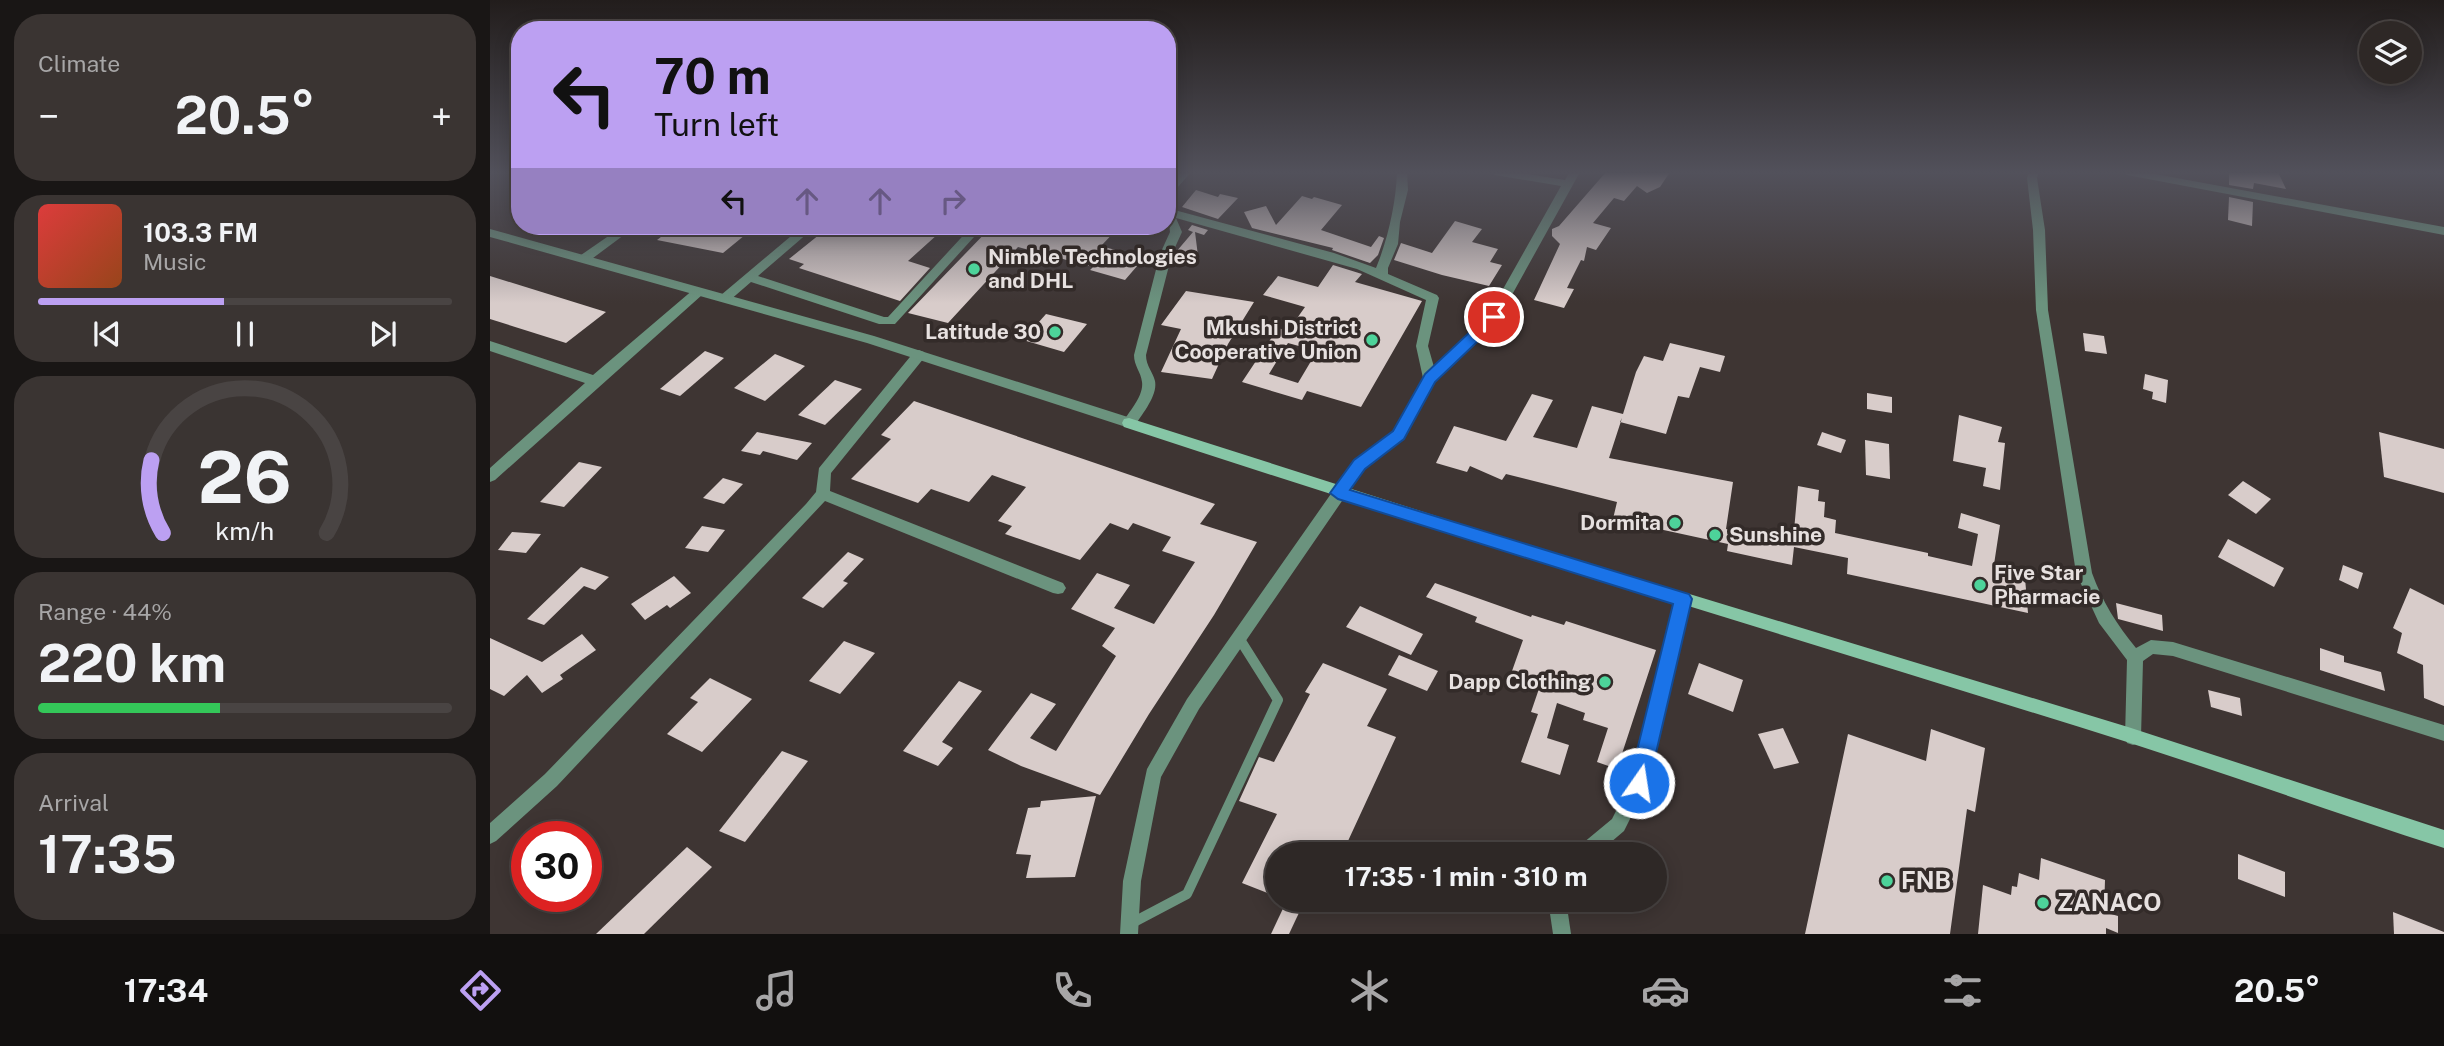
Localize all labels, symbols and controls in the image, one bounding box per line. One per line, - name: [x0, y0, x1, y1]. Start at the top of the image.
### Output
- map controls: [2359, 21, 2422, 84]
- button: layers: [2359, 21, 2422, 84]
- text: 70 m: [654, 47, 771, 105]
- icon: left: [539, 49, 630, 140]
- text: Climate: [38, 50, 120, 77]
- text: 20.5°: [175, 85, 315, 146]
- text: −: [38, 94, 59, 139]
- text: +: [431, 94, 452, 139]
- text: Turn left: [654, 106, 779, 143]
- icon: left: [715, 182, 753, 220]
- icon: ahead: [788, 182, 826, 220]
- icon: ahead: [861, 182, 899, 220]
- icon: right: [934, 182, 972, 220]
- text: 103.3 FM: [143, 217, 258, 248]
- place label: Nimble Technologies and DHL: [988, 244, 1197, 293]
- text: Music: [143, 248, 207, 275]
- marker: Nimble Technologies and DHL: [966, 261, 982, 277]
- pin: [1464, 287, 1524, 347]
- icon: arrive: [1475, 298, 1513, 336]
- icon: previous: [88, 315, 126, 353]
- icon: pause: [226, 315, 264, 353]
- icon: next: [364, 315, 402, 353]
- place label: Mkushi District Cooperative Union: [1174, 315, 1358, 364]
- place label: Latitude 30: [925, 319, 1041, 344]
- marker: Latitude 30: [1047, 324, 1063, 340]
- marker: Mkushi District Cooperative Union: [1364, 332, 1380, 348]
- text: 26: [198, 434, 292, 519]
- place label: Dormita: [1580, 510, 1661, 535]
- marker: Dormita: [1667, 515, 1683, 531]
- text: km/h: [216, 516, 274, 546]
- place label: Sunshine: [1729, 522, 1822, 547]
- marker: Sunshine: [1707, 527, 1723, 543]
- place label: Five Star Pharmacie: [1994, 560, 2100, 609]
- marker: Five Star Pharmacie: [1972, 577, 1988, 593]
- text: Range · 44%: [38, 598, 172, 625]
- text: 220 km: [38, 633, 226, 694]
- place label: Dapp Clothing: [1448, 669, 1591, 694]
- marker: Dapp Clothing: [1597, 674, 1613, 690]
- position arrow: [1602, 746, 1676, 820]
- text: Arrival: [38, 789, 109, 816]
- speed limit sign: 30: [511, 821, 602, 912]
- text: 17:35: [38, 824, 177, 885]
- text: 17:35 · 1 min · 310 m: [1344, 861, 1588, 892]
- place label: FNB: [1901, 866, 1951, 894]
- marker: FNB: [1879, 873, 1895, 889]
- place label: ZANACO: [2057, 888, 2162, 916]
- marker: ZANACO: [2035, 895, 2051, 911]
- icon: directions: [456, 966, 505, 1015]
- icon: music: [752, 966, 801, 1015]
- icon: phone: [1048, 966, 1097, 1015]
- icon: climate: [1345, 966, 1394, 1015]
- icon: car: [1641, 966, 1690, 1015]
- icon: filters: [1938, 966, 1987, 1015]
- text: 17:34: [124, 972, 208, 1009]
- text: 20.5°: [2234, 972, 2320, 1009]

